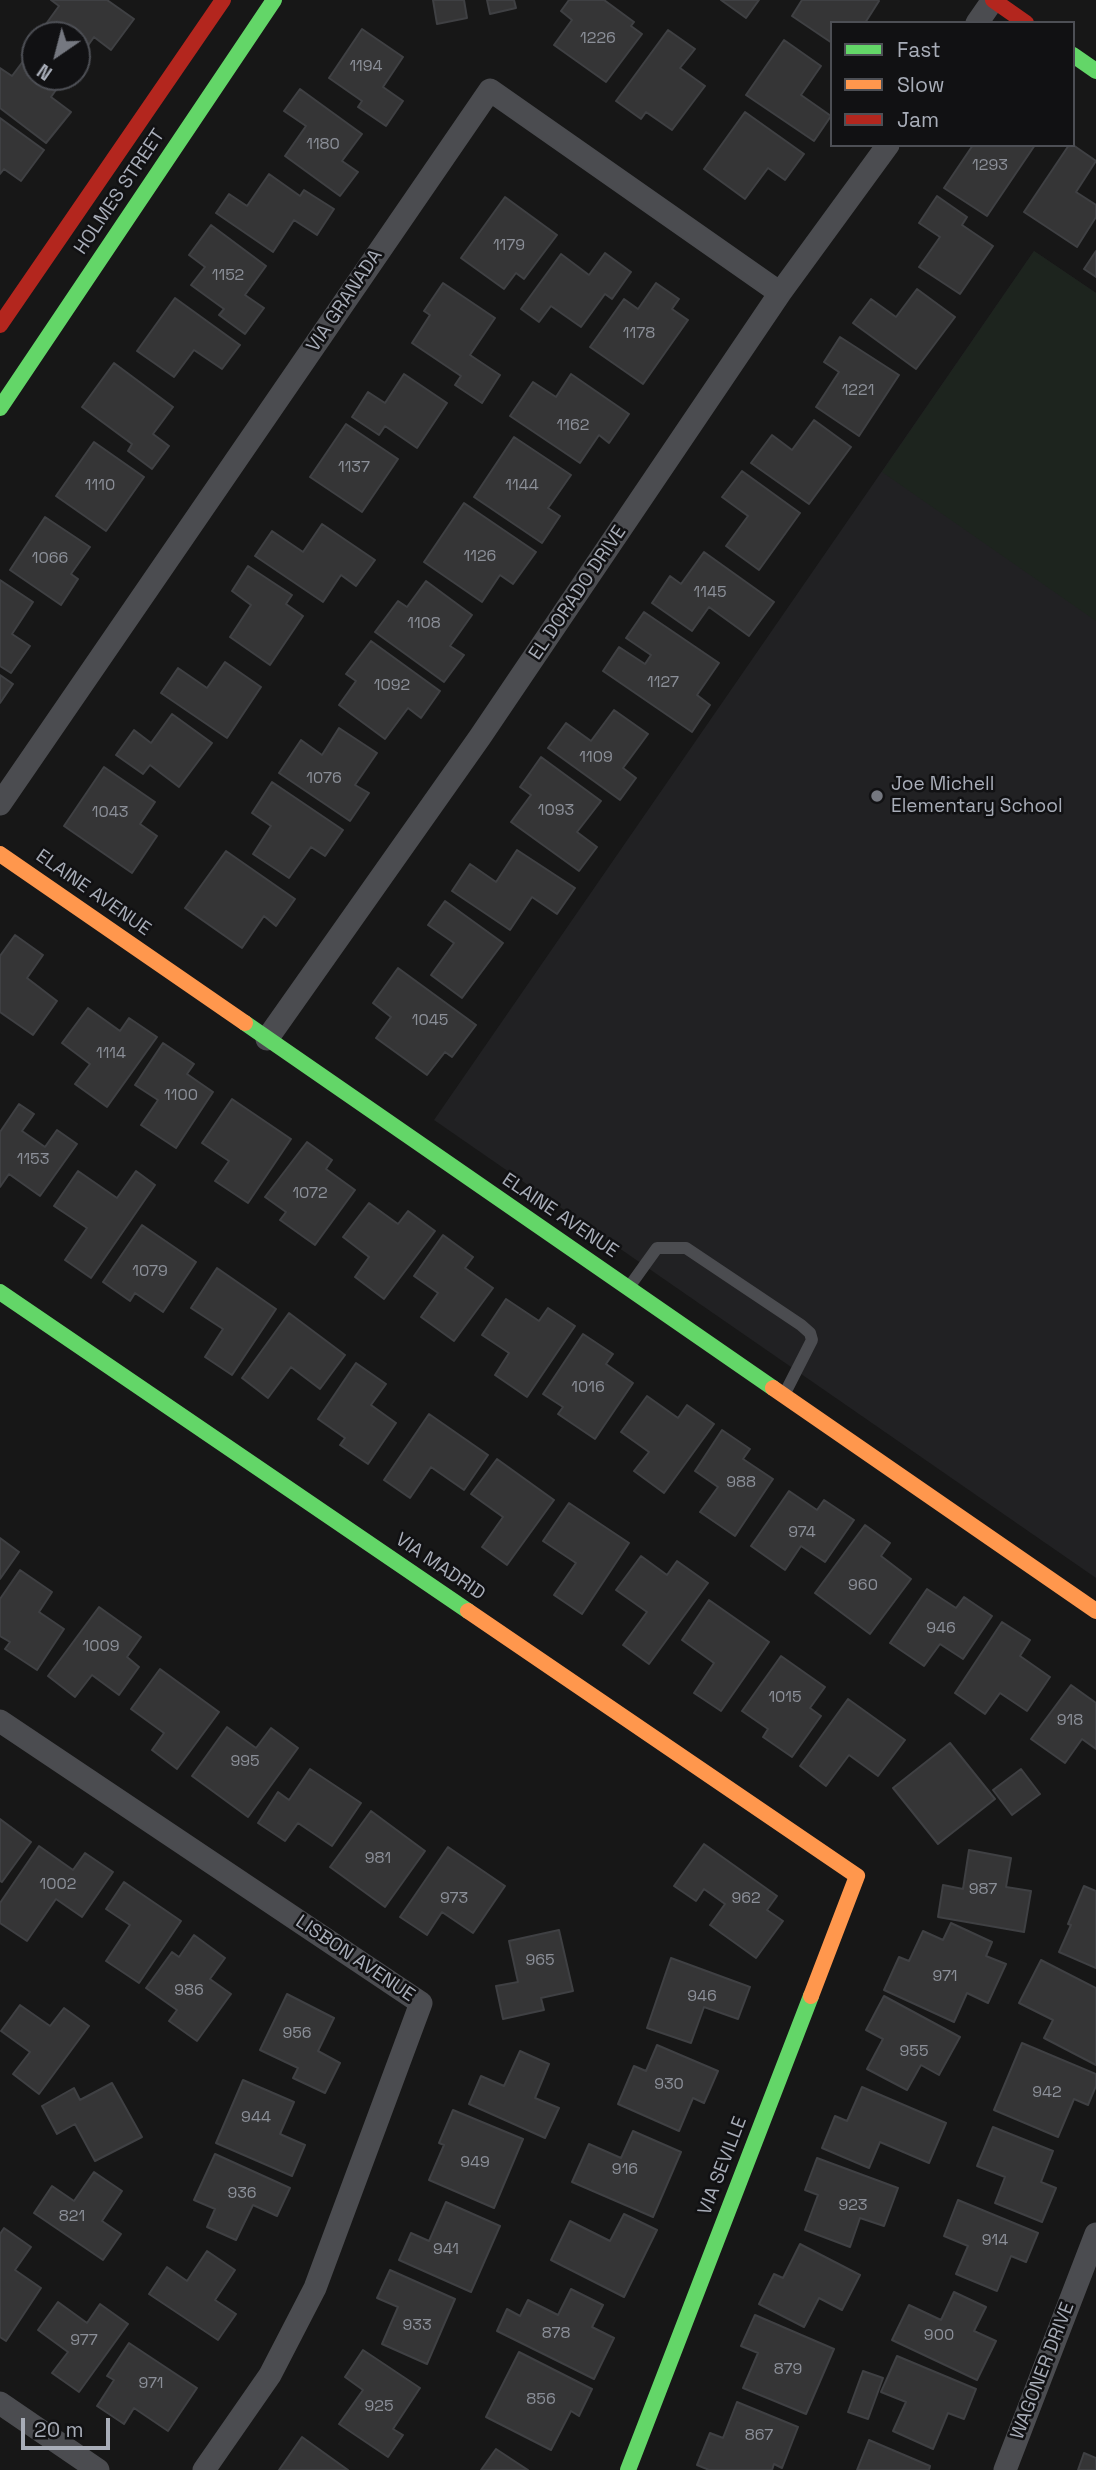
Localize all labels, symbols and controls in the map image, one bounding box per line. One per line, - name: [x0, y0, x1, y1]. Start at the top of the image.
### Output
- north arrow: [21, 21, 91, 91]
- legend: [830, 21, 1075, 147]
- house number: 1226: [580, 29, 616, 49]
- text: Fast: [897, 36, 941, 63]
- house number: 1194: [349, 57, 383, 77]
- text: N: [32, 58, 57, 86]
- text: Slow: [897, 71, 945, 98]
- text: Jam: [897, 106, 939, 133]
- street label: HOLMES STREET: [70, 125, 170, 259]
- house number: 1180: [306, 135, 340, 155]
- house number: 1293: [972, 156, 1008, 176]
- house number: 1179: [493, 236, 525, 256]
- street label: VIA GRANADA: [302, 245, 388, 357]
- house number: 1152: [212, 266, 244, 286]
- house number: 1178: [623, 324, 655, 344]
- house number: 1221: [842, 381, 874, 401]
- house number: 1162: [557, 416, 589, 436]
- house number: 1137: [338, 458, 370, 478]
- house number: 1110: [85, 476, 115, 496]
- house number: 1144: [505, 476, 539, 496]
- street label: EL DORADO DRIVE: [525, 522, 631, 664]
- house number: 1126: [464, 547, 496, 567]
- house number: 1066: [32, 549, 68, 569]
- house number: 1145: [694, 583, 726, 603]
- house number: 1108: [407, 614, 441, 634]
- house number: 1127: [647, 673, 679, 693]
- house number: 1092: [374, 676, 410, 696]
- house number: 1109: [579, 748, 613, 768]
- house number: 1076: [306, 769, 342, 789]
- place label: Joe Michell Elementary School: [891, 774, 1063, 818]
- marker: Joe Michell Elementary School: [869, 788, 885, 804]
- house number: 1093: [538, 801, 574, 821]
- house number: 1043: [92, 803, 128, 823]
- street label: ELAINE AVENUE: [31, 845, 155, 941]
- house number: 1045: [412, 1011, 448, 1031]
- house number: 1114: [96, 1044, 126, 1064]
- house number: 1100: [164, 1086, 198, 1106]
- house number: 1153: [17, 1150, 49, 1170]
- street label: ELAINE AVENUE: [498, 1169, 622, 1263]
- house number: 1072: [292, 1184, 328, 1204]
- house number: 1079: [132, 1262, 168, 1282]
- house number: 1016: [571, 1378, 605, 1398]
- house number: 988: [726, 1473, 756, 1493]
- house number: 974: [788, 1523, 816, 1543]
- street label: VIA MADRID: [391, 1529, 489, 1605]
- house number: 960: [848, 1576, 878, 1596]
- house number: 946: [926, 1619, 956, 1639]
- house number: 1009: [83, 1637, 119, 1657]
- house number: 1015: [768, 1688, 802, 1708]
- house number: 918: [1057, 1711, 1083, 1731]
- house number: 995: [230, 1752, 260, 1772]
- house number: 981: [365, 1849, 391, 1869]
- house number: 1002: [40, 1875, 76, 1895]
- house number: 987: [969, 1880, 997, 1900]
- house number: 973: [440, 1889, 468, 1909]
- house number: 962: [731, 1889, 761, 1909]
- street label: LISBON AVENUE: [291, 1911, 419, 2007]
- house number: 965: [525, 1951, 555, 1971]
- house number: 971: [932, 1967, 958, 1987]
- house number: 986: [174, 1981, 204, 2001]
- house number: 946: [687, 1987, 717, 2007]
- house number: 956: [282, 2024, 312, 2044]
- house number: 955: [900, 2042, 928, 2062]
- house number: 930: [654, 2075, 684, 2095]
- house number: 942: [1032, 2083, 1062, 2103]
- house number: 944: [241, 2108, 271, 2128]
- street label: VIA SEVILLE: [694, 2114, 752, 2218]
- house number: 949: [460, 2153, 490, 2173]
- house number: 916: [612, 2160, 638, 2180]
- house number: 936: [227, 2184, 257, 2204]
- house number: 923: [838, 2196, 868, 2216]
- house number: 821: [59, 2207, 85, 2227]
- house number: 914: [982, 2231, 1008, 2251]
- house number: 941: [433, 2240, 459, 2260]
- street label: WAGONER DRIVE: [1006, 2299, 1080, 2443]
- house number: 933: [402, 2316, 432, 2336]
- house number: 878: [542, 2324, 570, 2344]
- house number: 900: [924, 2326, 954, 2346]
- house number: 977: [70, 2331, 98, 2351]
- house number: 879: [774, 2360, 802, 2380]
- house number: 971: [138, 2374, 164, 2394]
- house number: 856: [526, 2390, 556, 2410]
- house number: 925: [364, 2397, 394, 2417]
- scale bar: [24, 2404, 114, 2448]
- text: 20 m: [34, 2416, 84, 2443]
- house number: 867: [745, 2426, 773, 2446]

